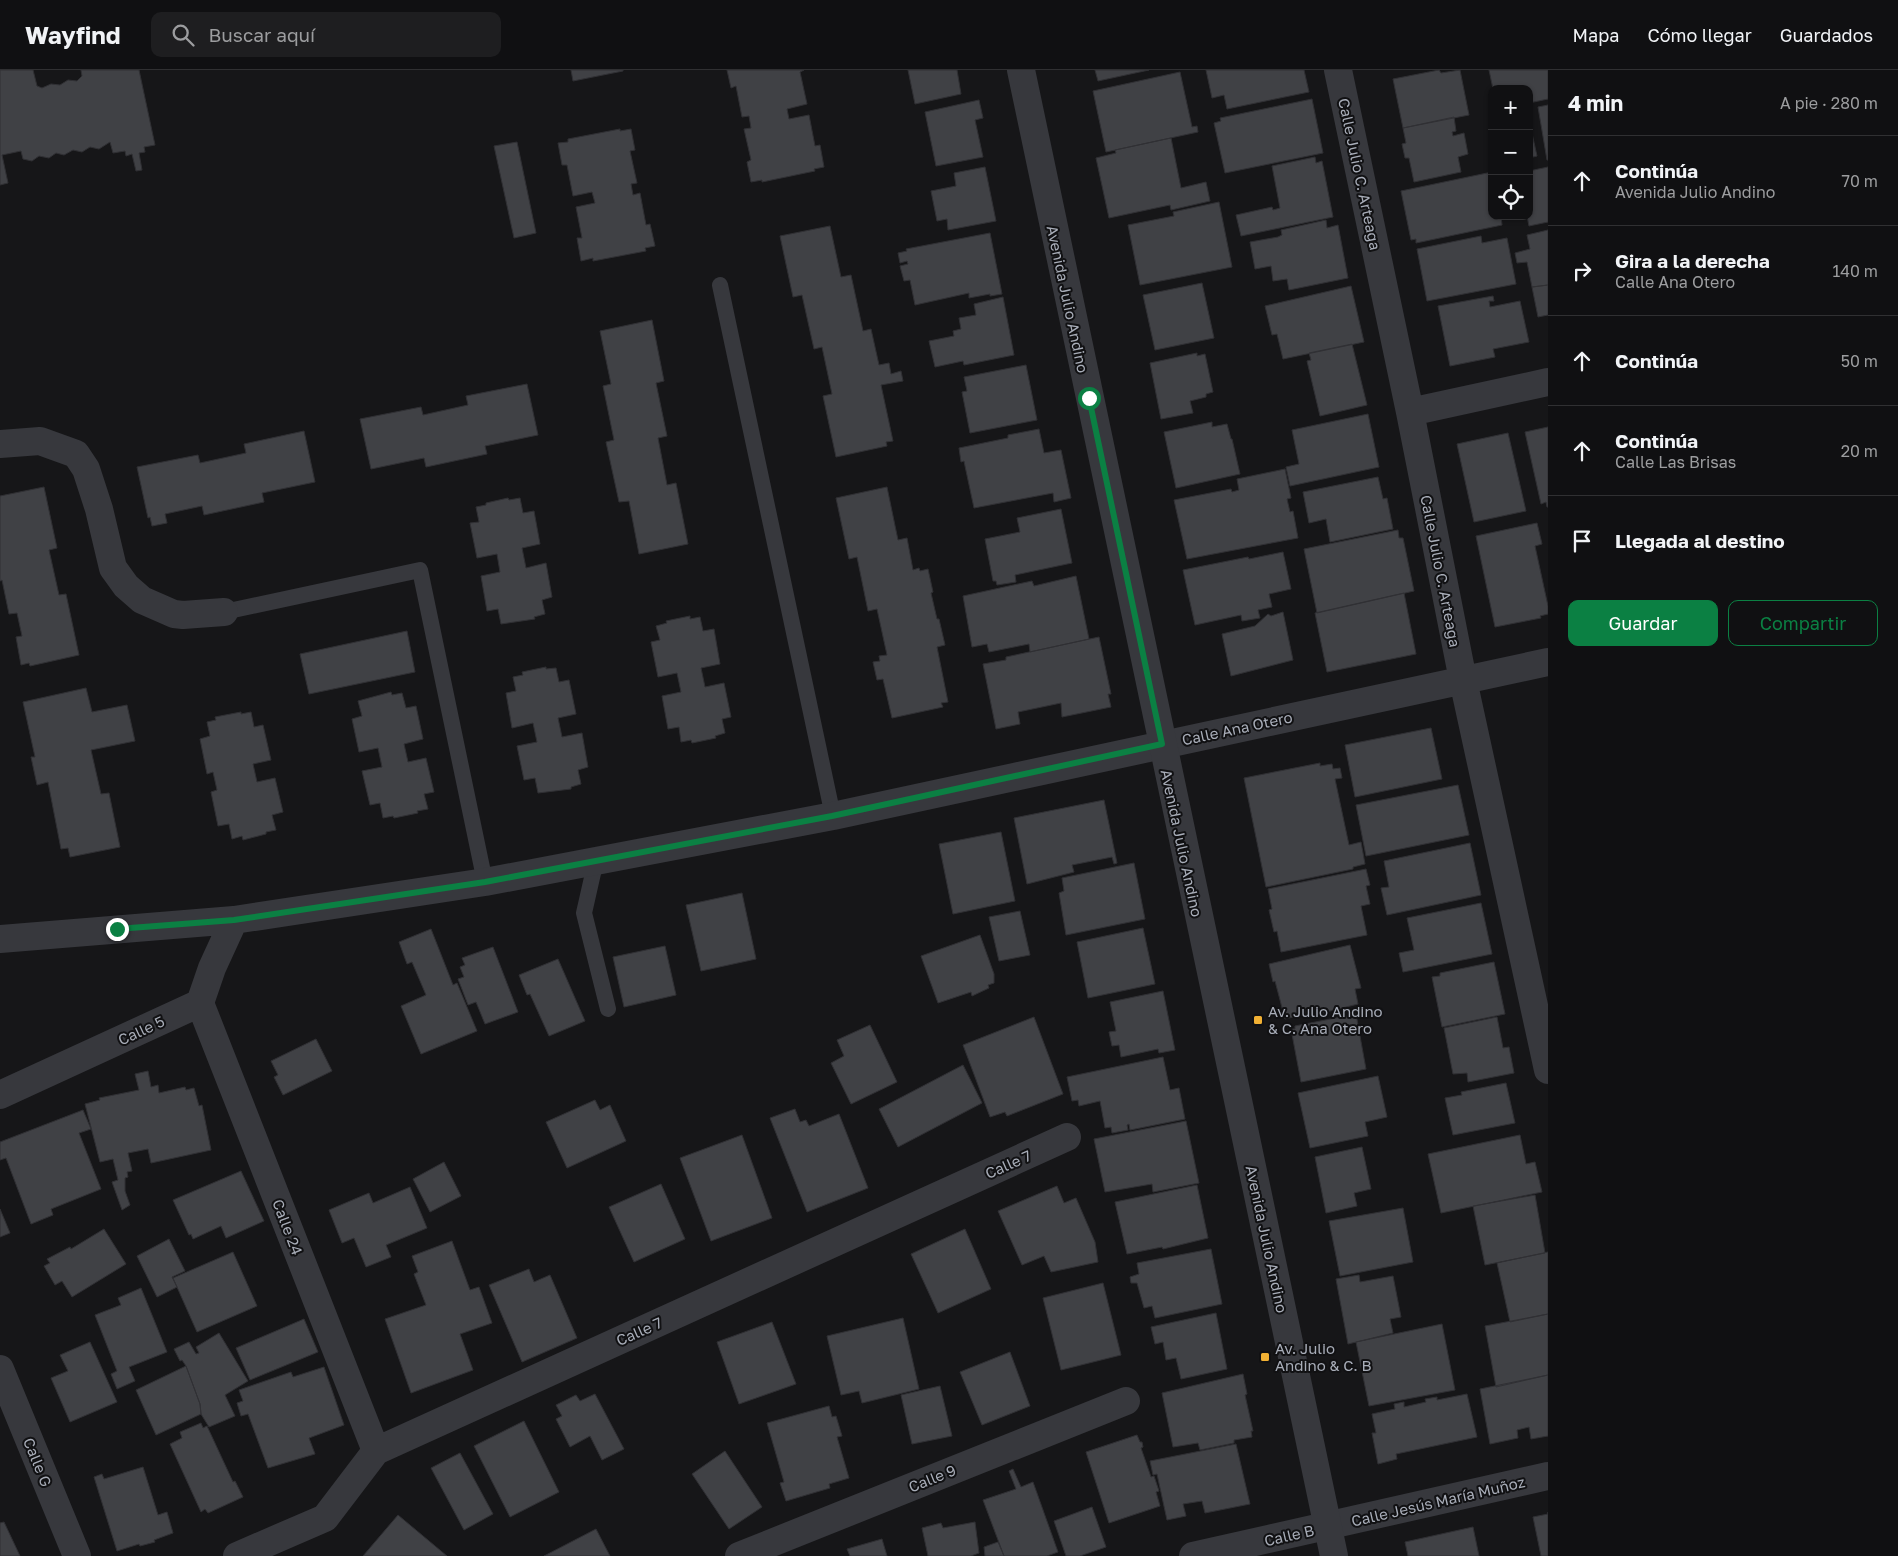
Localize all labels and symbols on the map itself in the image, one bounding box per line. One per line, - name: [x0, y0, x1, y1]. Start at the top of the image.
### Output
- street label: Calle Julio C. Arteaga: [1335, 96, 1385, 252]
- street label: Avenida Julio Andino: [1044, 224, 1092, 374]
- route start: [1078, 387, 1101, 410]
- street label: Calle Julio C. Arteaga: [1417, 493, 1465, 649]
- street label: Calle Ana Otero: [1180, 707, 1294, 749]
- street label: Avenida Julio Andino: [1158, 768, 1206, 918]
- route end: [106, 918, 129, 941]
- place label: Av. Julio Andino & C. Ana Otero: [1268, 1002, 1383, 1037]
- street label: Calle 5: [115, 1011, 167, 1049]
- marker: Av. Julio Andino & C. Ana Otero: [1252, 1014, 1264, 1026]
- street label: Calle 7: [982, 1146, 1034, 1182]
- street label: Avenida Julio Andino: [1243, 1164, 1291, 1314]
- street label: Calle 24: [269, 1196, 307, 1258]
- street label: Calle 7: [613, 1313, 665, 1349]
- place label: Av. Julio Andino & C. B: [1275, 1339, 1372, 1374]
- marker: Av. Julio Andino & C. B: [1259, 1351, 1271, 1363]
- street label: Calle G: [20, 1435, 56, 1489]
- street label: Calle 9: [906, 1460, 958, 1496]
- street label: Calle Jesús María Muñoz: [1349, 1472, 1527, 1530]
- street label: Calle B: [1262, 1521, 1316, 1549]

